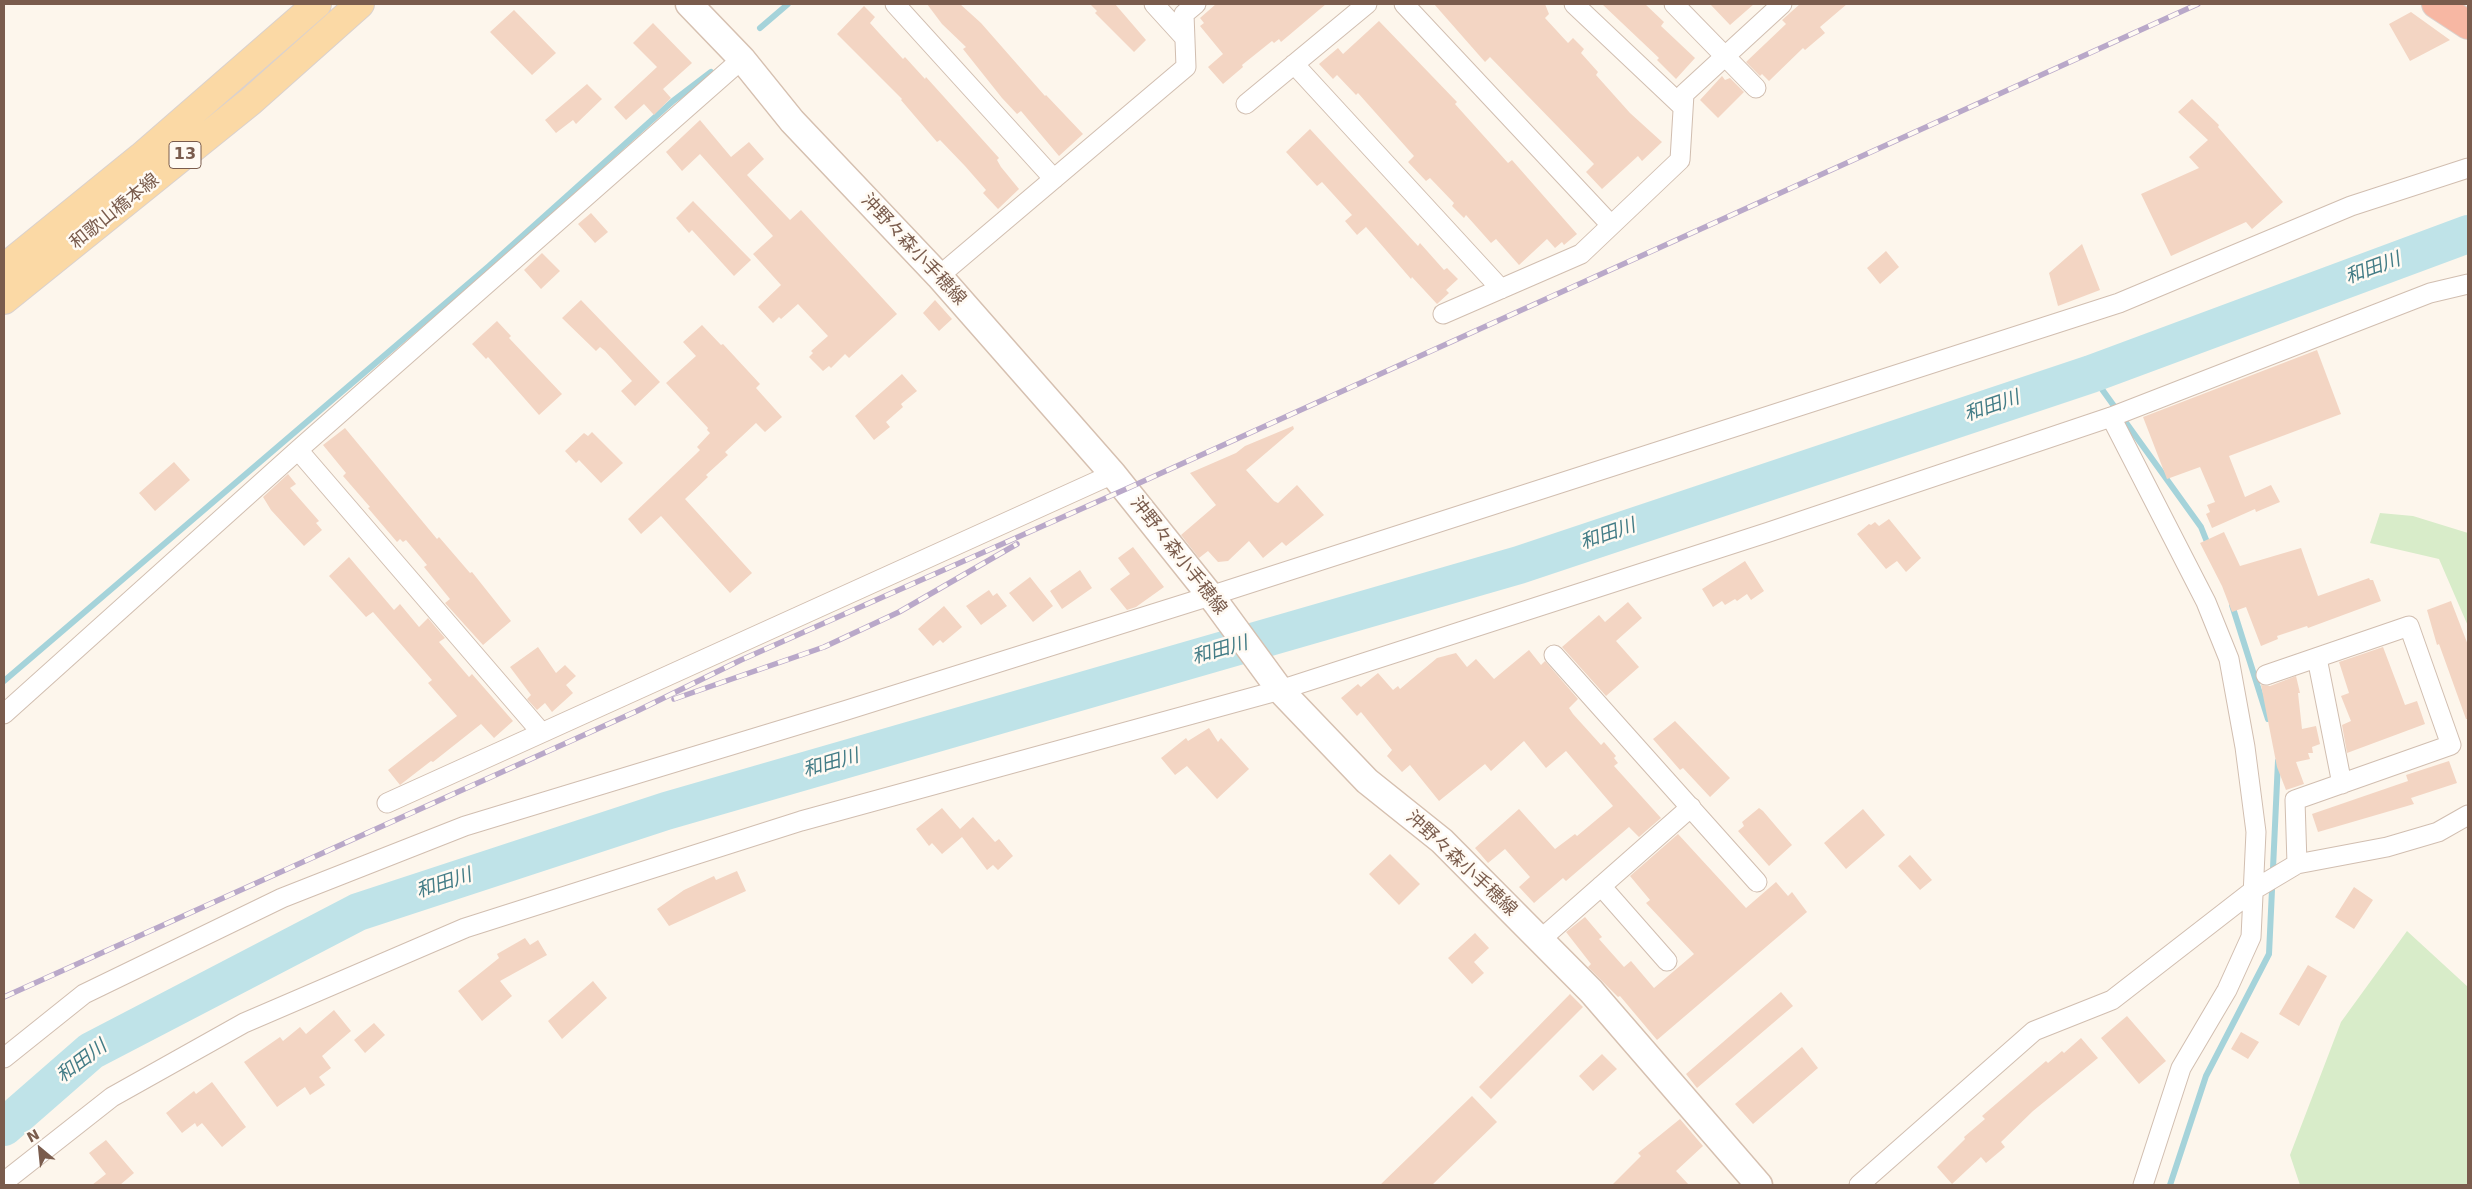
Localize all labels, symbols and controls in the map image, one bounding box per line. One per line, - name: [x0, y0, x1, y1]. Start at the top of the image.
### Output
- road number: 13: [169, 142, 201, 168]
- street label: 和歌山橋本線: [66, 170, 164, 254]
- street label: 沖野々森小手穂線: [856, 190, 970, 310]
- water label: 和田川: [2342, 249, 2404, 289]
- water label: 和田川: [1961, 387, 2023, 427]
- street label: 沖野々森小手穂線: [1125, 493, 1231, 619]
- water label: 和田川: [1577, 515, 1639, 555]
- water label: 和田川: [1189, 632, 1251, 670]
- water label: 和田川: [800, 745, 862, 783]
- street label: 沖野々森小手穂線: [1401, 807, 1521, 921]
- water label: 和田川: [413, 864, 475, 904]
- water label: 和田川: [52, 1036, 112, 1088]
- north arrow: [15, 1124, 65, 1174]
- text: N: [24, 1126, 42, 1146]

